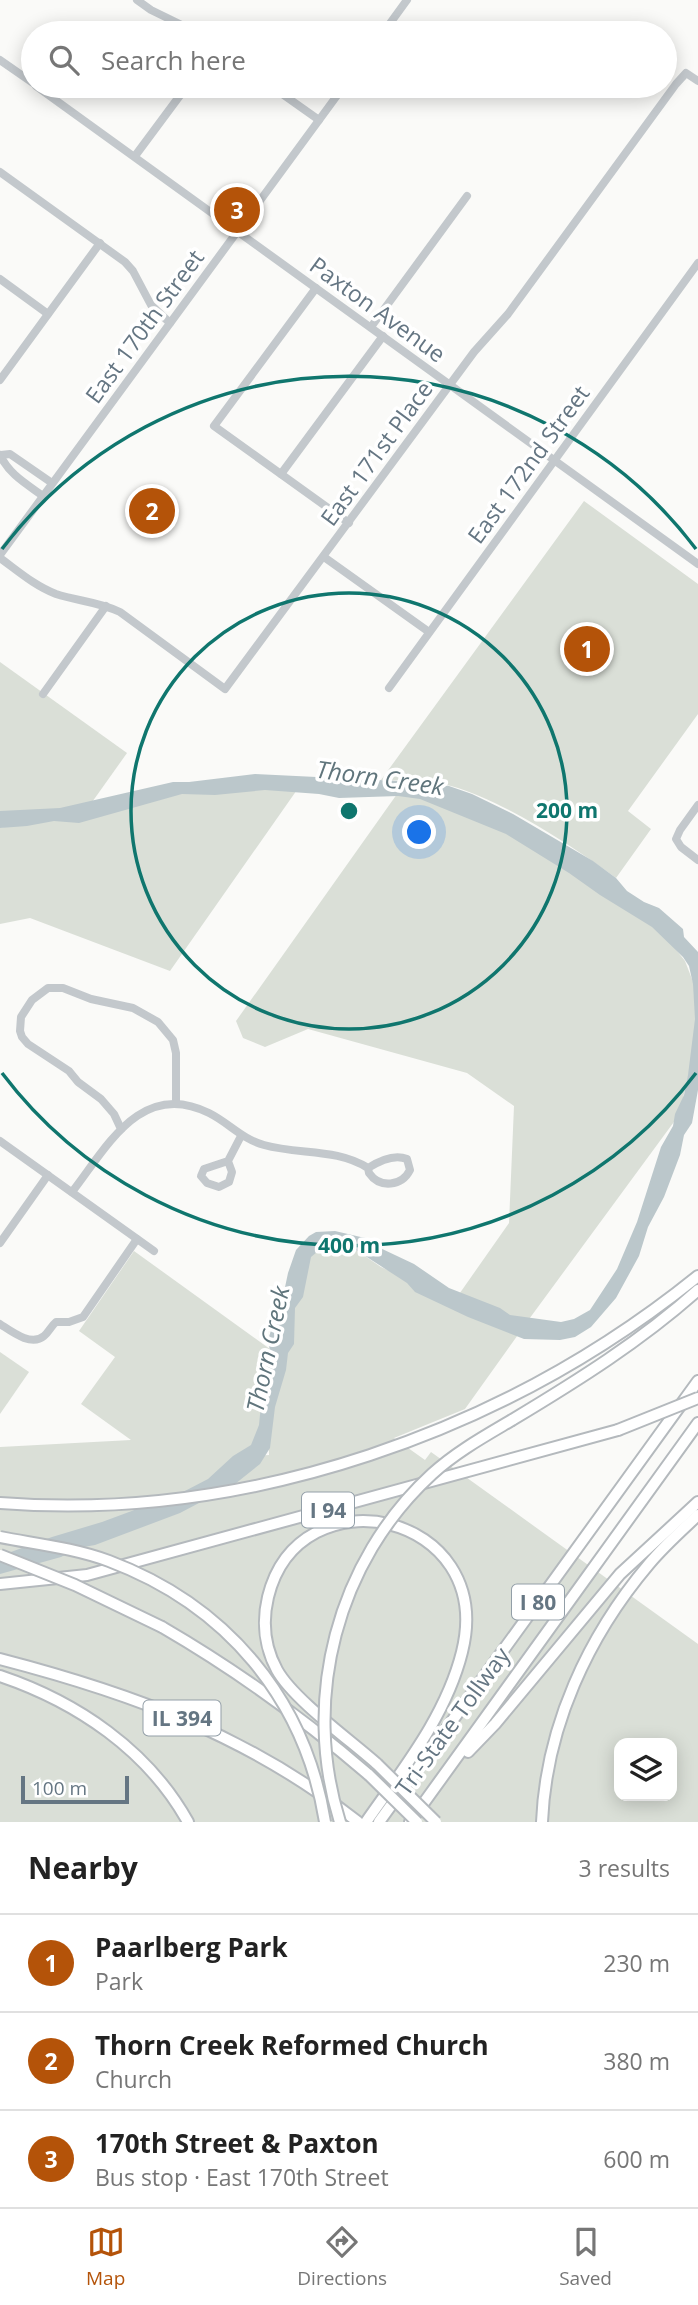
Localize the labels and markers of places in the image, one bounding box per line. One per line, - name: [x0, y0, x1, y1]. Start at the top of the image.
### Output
- pin: 3: [214, 184, 260, 236]
- pin: 2: [129, 485, 175, 537]
- pin: 1: [564, 623, 610, 675]
- centre of rings: [337, 799, 361, 823]

